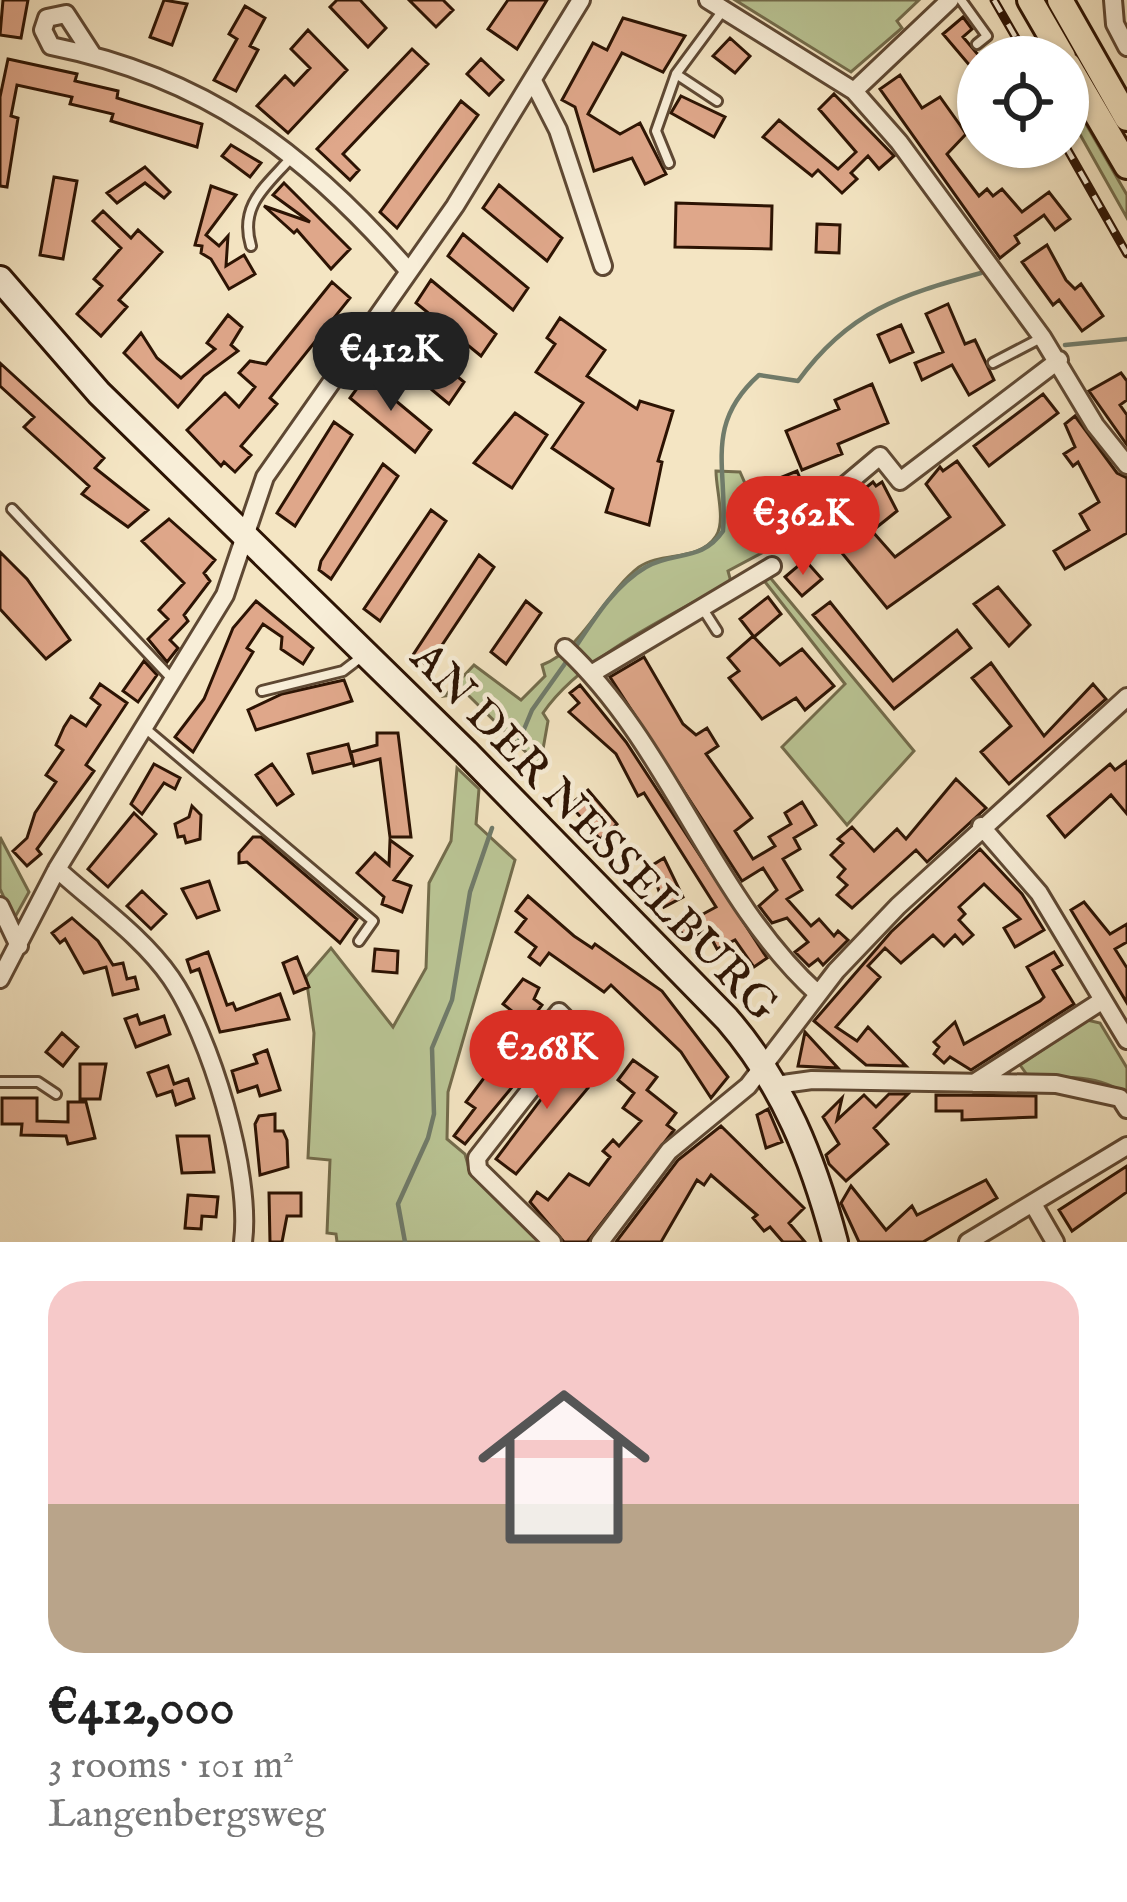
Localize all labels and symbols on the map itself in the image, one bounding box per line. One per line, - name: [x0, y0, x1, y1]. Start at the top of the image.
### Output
- pin: €412K: [307, 312, 475, 414]
- pin: €362K: [719, 476, 887, 578]
- street label: AN DER NESSELBURG: [397, 630, 790, 1034]
- pin: €268K: [463, 1010, 631, 1112]

